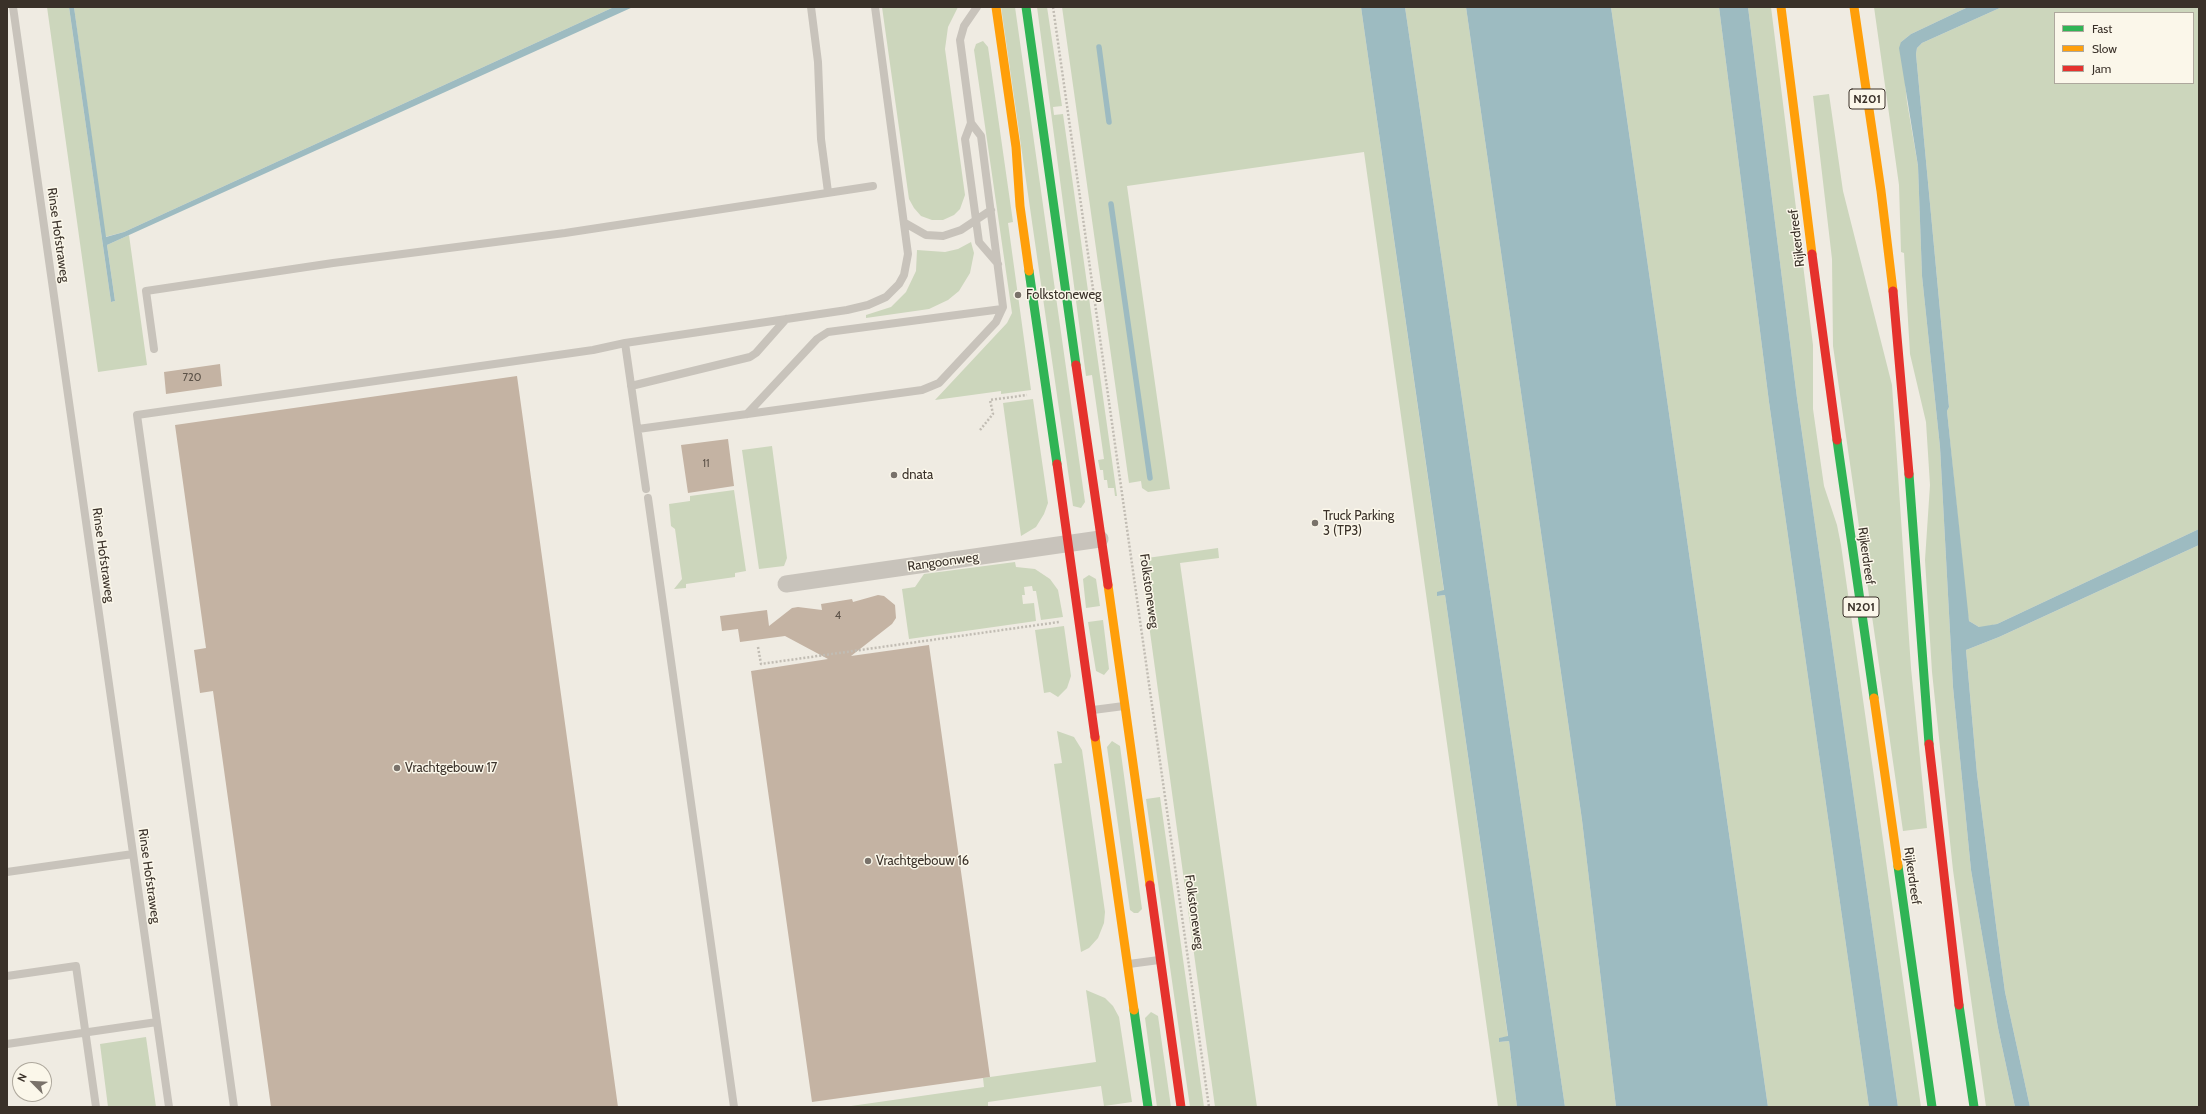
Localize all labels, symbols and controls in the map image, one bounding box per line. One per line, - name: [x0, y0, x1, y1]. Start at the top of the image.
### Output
- legend: [2054, 12, 2194, 84]
- text: Fast: [2092, 21, 2112, 36]
- text: Slow: [2092, 41, 2117, 56]
- text: Jam: [2092, 61, 2111, 76]
- road number: N201: [1849, 89, 1885, 109]
- street label: Rinse Hofstraweg: [44, 187, 72, 283]
- street label: Rijkerdreef: [1786, 208, 1808, 268]
- place label: Folkstoneweg: [1026, 287, 1102, 303]
- marker: Folkstoneweg: [1013, 290, 1023, 300]
- house number: 720: [183, 371, 201, 385]
- house number: 11: [702, 457, 710, 471]
- place label: dnata: [902, 467, 933, 483]
- marker: dnata: [889, 470, 899, 480]
- street label: Rinse Hofstraweg: [89, 507, 117, 603]
- place label: Truck Parking 3 (TP3): [1323, 508, 1394, 539]
- marker: Truck Parking 3 (TP3): [1310, 518, 1320, 528]
- street label: Rijkerdreef: [1854, 526, 1878, 586]
- street label: Rangoonweg: [906, 549, 980, 575]
- street label: Folkstoneweg: [1136, 553, 1162, 629]
- road number: N201: [1843, 597, 1879, 617]
- house number: 4: [835, 609, 841, 623]
- place label: Vrachtgebouw 17: [405, 760, 497, 776]
- marker: Vrachtgebouw 17: [392, 763, 402, 773]
- street label: Rinse Hofstraweg: [135, 828, 163, 924]
- street label: Rijkerdreef: [1900, 846, 1924, 906]
- place label: Vrachtgebouw 16: [876, 853, 969, 869]
- marker: Vrachtgebouw 16: [863, 856, 873, 866]
- street label: Folkstoneweg: [1181, 874, 1207, 950]
- north arrow: [12, 1062, 52, 1102]
- text: N: [14, 1071, 30, 1084]

